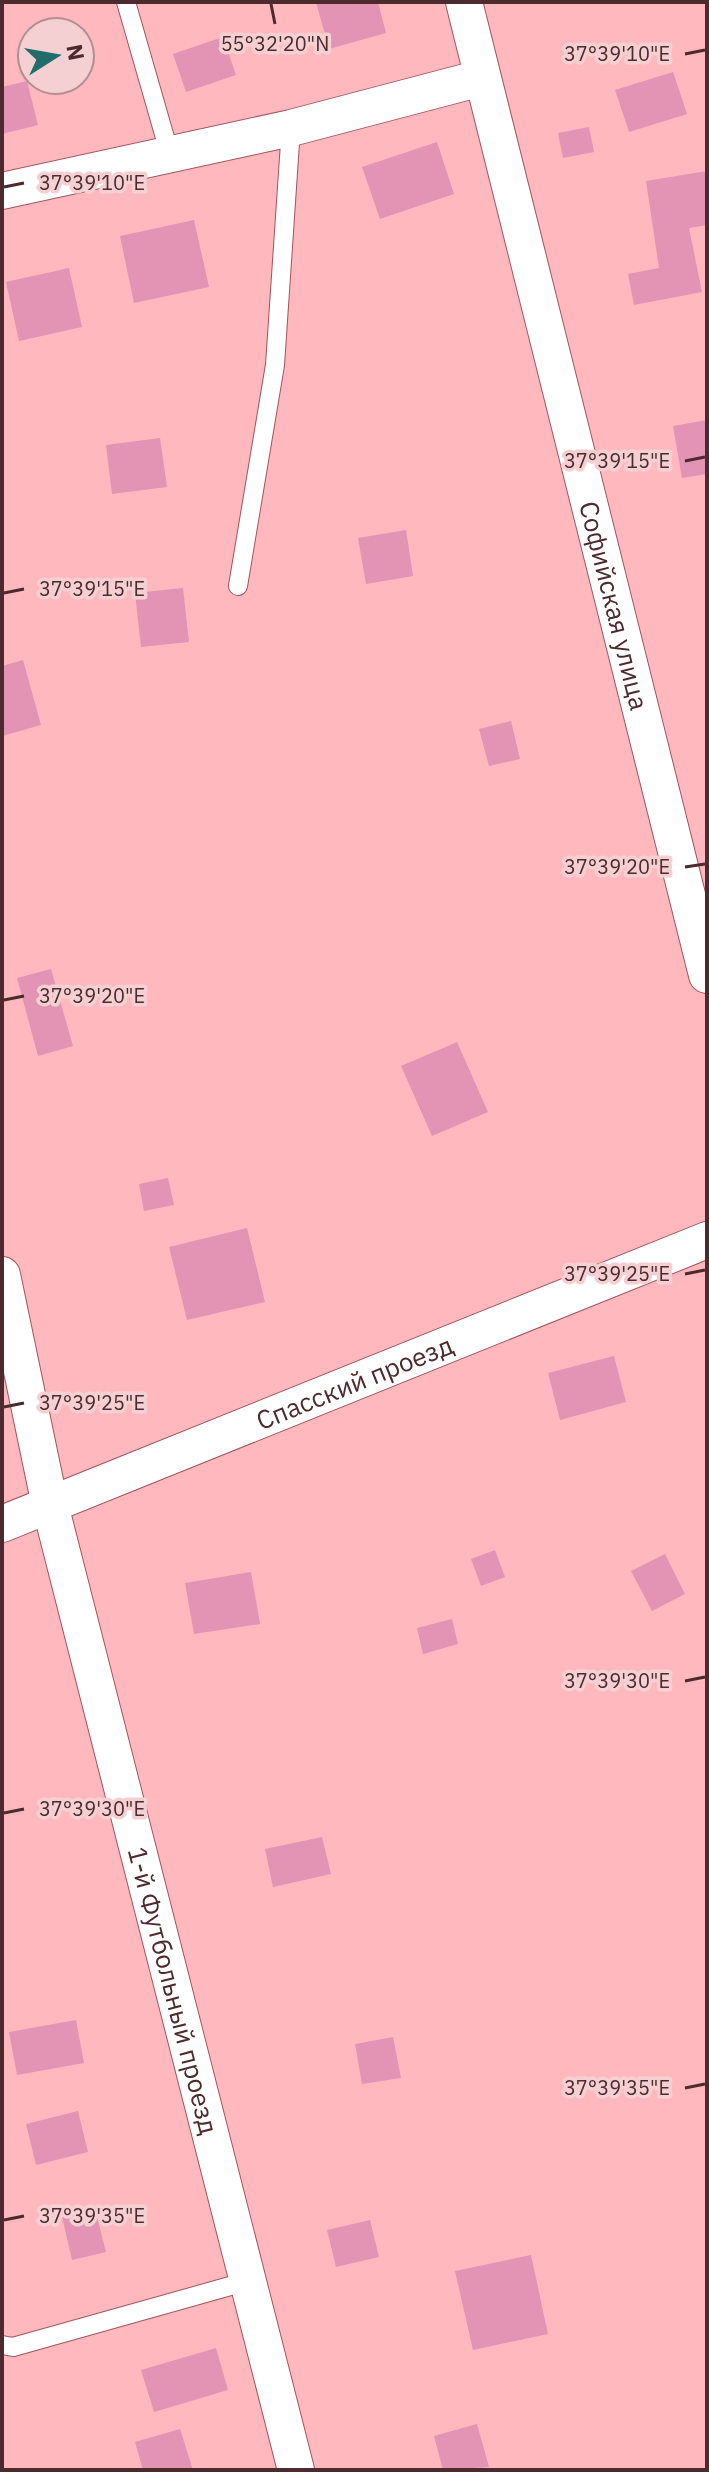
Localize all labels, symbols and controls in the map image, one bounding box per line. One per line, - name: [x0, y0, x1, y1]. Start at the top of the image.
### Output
- north arrow: [16, 16, 96, 96]
- text: 55°32'20"N: [221, 30, 329, 57]
- text: 37°39'10"E: [564, 40, 670, 67]
- text: N: [60, 41, 92, 63]
- text: 37°39'10"E: [39, 169, 145, 196]
- text: 37°39'15"E: [564, 447, 670, 474]
- street label: Софийская улица: [572, 498, 657, 714]
- text: 37°39'15"E: [39, 575, 145, 602]
- text: 37°39'20"E: [564, 853, 670, 880]
- text: 37°39'20"E: [39, 982, 145, 1009]
- text: 37°39'25"E: [564, 1260, 670, 1287]
- street label: Спасский проезд: [251, 1327, 458, 1437]
- text: 37°39'25"E: [39, 1389, 145, 1416]
- text: 37°39'30"E: [564, 1667, 670, 1694]
- text: 37°39'30"E: [39, 1795, 145, 1822]
- street label: 1-й Футбольный проезд: [121, 1843, 227, 2138]
- text: 37°39'35"E: [564, 2074, 670, 2101]
- text: 37°39'35"E: [39, 2202, 145, 2229]

